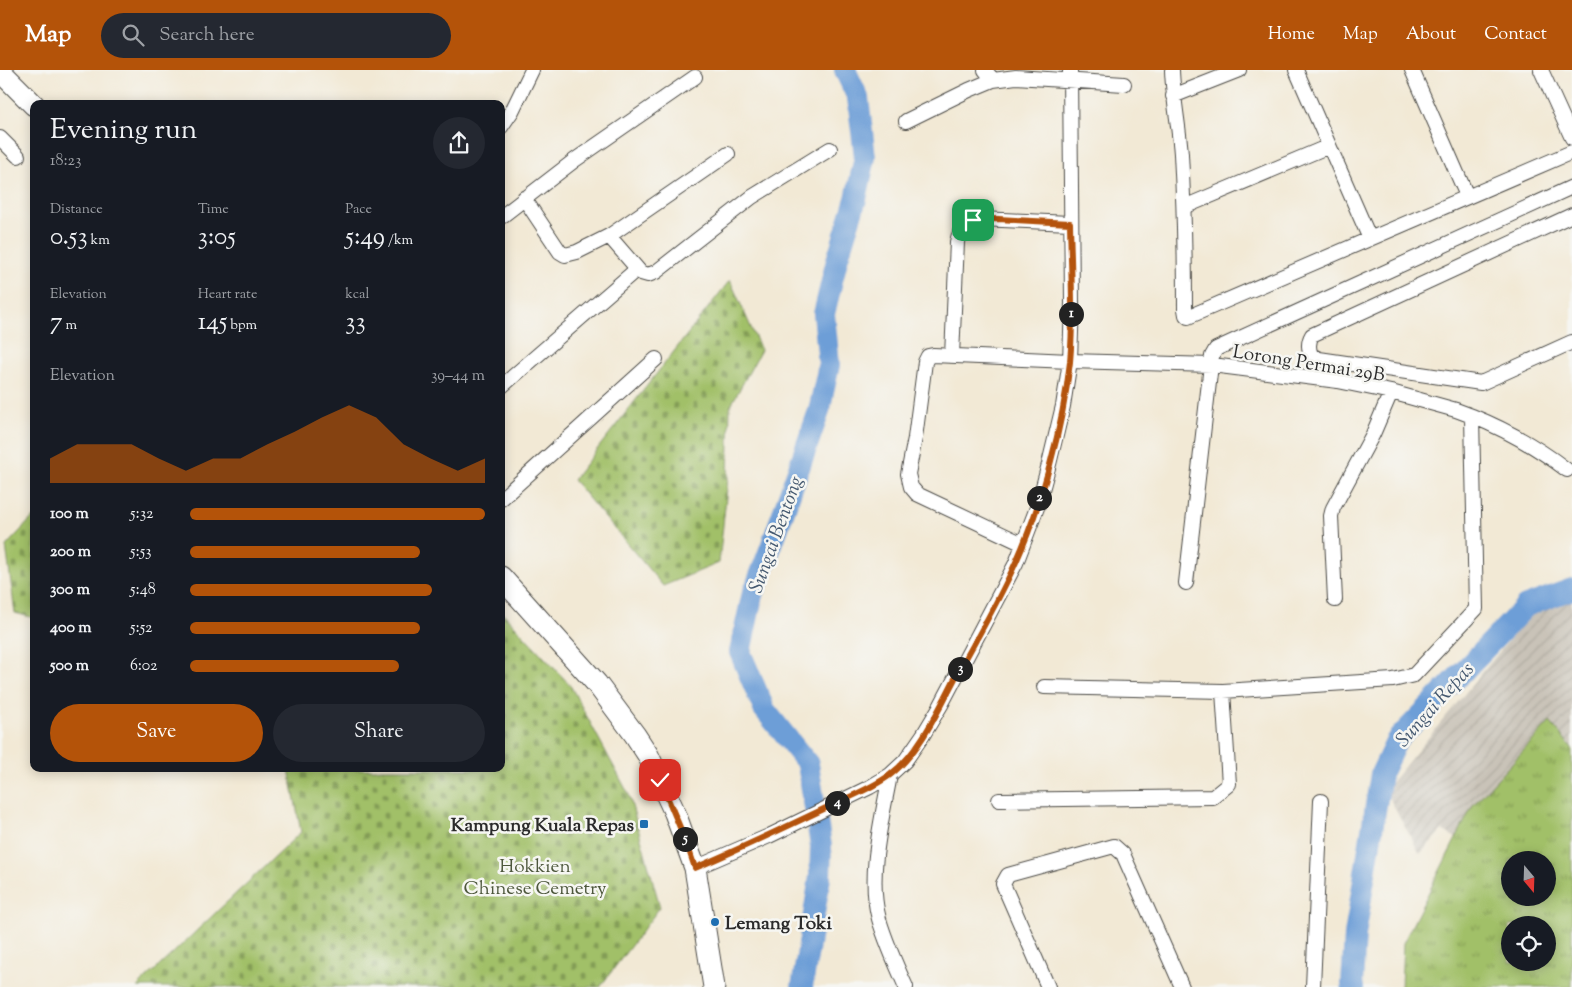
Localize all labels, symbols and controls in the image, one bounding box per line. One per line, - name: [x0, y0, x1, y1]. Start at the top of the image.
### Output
- search box: [101, 13, 451, 58]
- text: Map: [25, 18, 71, 52]
- icon: search: [119, 21, 147, 49]
- text: Search here: [159, 22, 255, 49]
- text: Home: [1268, 22, 1315, 48]
- text: Map: [1343, 22, 1378, 48]
- text: About: [1406, 22, 1456, 48]
- text: Contact: [1484, 22, 1547, 48]
- text: Evening run: [50, 111, 197, 151]
- button: share: [433, 117, 485, 169]
- text: 18:23: [50, 150, 82, 173]
- pin: [952, 199, 994, 241]
- text: Distance: [50, 200, 103, 220]
- text: Time: [198, 200, 229, 220]
- text: Pace: [345, 200, 372, 220]
- icon: arrive: [959, 206, 987, 234]
- text: 0.53: [50, 220, 88, 256]
- text: 3:05: [198, 220, 236, 256]
- text: 5:49: [345, 220, 385, 256]
- text: km: [88, 231, 110, 251]
- text: /km: [385, 231, 413, 251]
- text: Elevation: [50, 285, 107, 305]
- text: Heart rate: [198, 285, 257, 305]
- text: kcal: [345, 285, 369, 305]
- pin: 1: [1058, 302, 1084, 326]
- text: 1: [1069, 304, 1074, 324]
- text: 7: [50, 305, 63, 341]
- text: 145: [198, 305, 227, 341]
- text: 33: [345, 305, 366, 341]
- text: m: [63, 316, 77, 336]
- text: bpm: [227, 316, 257, 336]
- street label: Lorong Permai 29B: [1231, 339, 1387, 390]
- text: Elevation: [50, 365, 115, 388]
- text: 39–44 m: [431, 365, 485, 388]
- water label: Sungai Bentong: [743, 472, 812, 597]
- pin: 2: [1026, 486, 1052, 510]
- text: 2: [1036, 488, 1043, 508]
- text: 100 m: [50, 503, 89, 526]
- text: 5:32: [130, 503, 154, 526]
- text: 200 m: [50, 541, 91, 564]
- text: 5:53: [130, 541, 152, 564]
- text: 300 m: [50, 579, 90, 602]
- text: 5:48: [130, 579, 156, 602]
- text: 400 m: [50, 617, 92, 640]
- text: 5:52: [130, 617, 153, 640]
- text: 500 m: [50, 655, 89, 678]
- text: 6:02: [130, 655, 158, 678]
- pin: 3: [948, 656, 972, 682]
- water label: Sungai Repas: [1390, 657, 1482, 754]
- text: 3: [958, 659, 963, 679]
- button: Save: [50, 704, 263, 762]
- button: Share: [273, 704, 485, 762]
- pin: [639, 759, 681, 801]
- icon: check: [646, 766, 674, 794]
- pin: 4: [824, 790, 850, 816]
- text: 4: [834, 793, 841, 813]
- place label: Kampung Kuala Repas: [451, 813, 635, 840]
- marker: Kampung Kuala Repas: [638, 818, 650, 830]
- pin: 5: [672, 826, 698, 852]
- text: 5: [683, 829, 688, 849]
- north arrow: [1501, 851, 1556, 906]
- map controls: [1501, 851, 1556, 971]
- park label: Hokkien Chinese Cemetry: [463, 854, 607, 903]
- place label: Lemang Toki: [725, 911, 832, 938]
- marker: Lemang Toki: [709, 916, 721, 928]
- button: locate: [1501, 916, 1556, 971]

